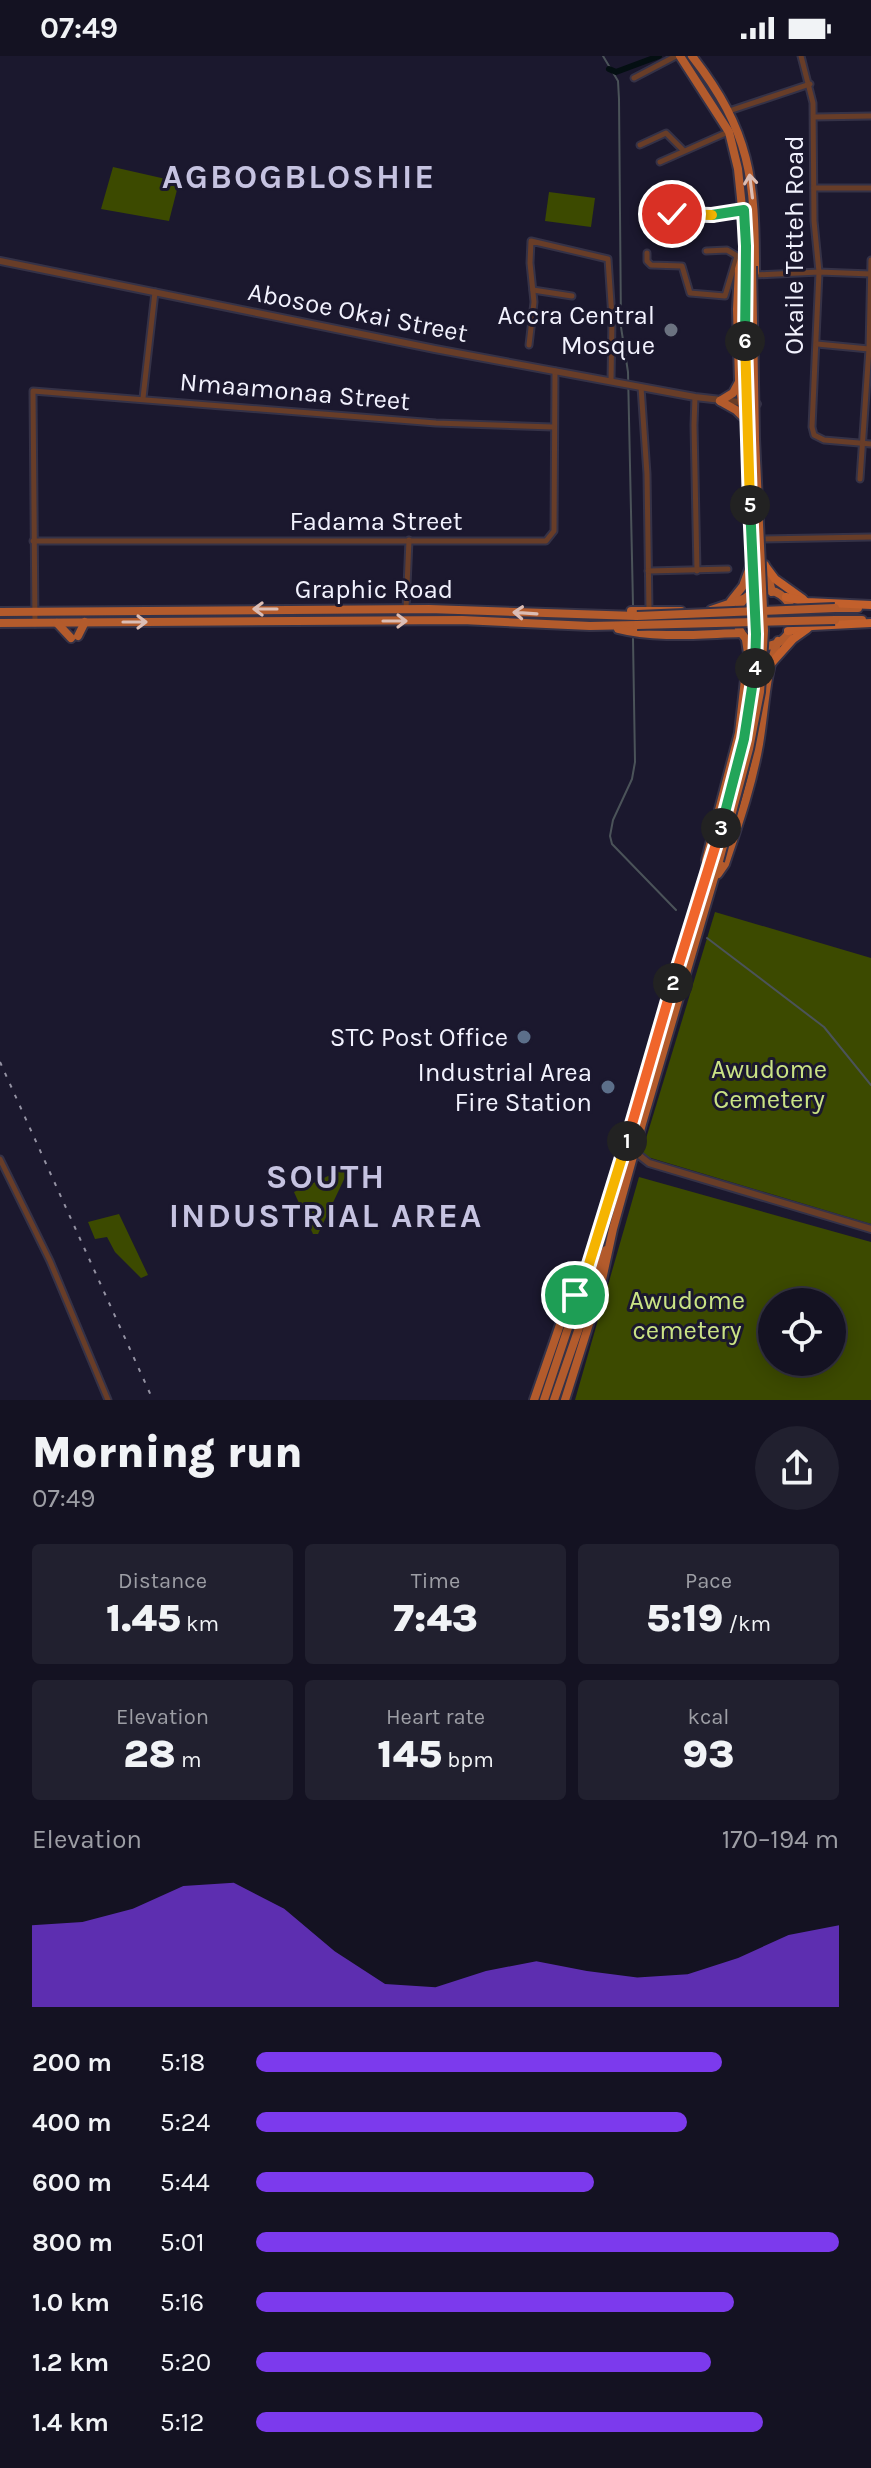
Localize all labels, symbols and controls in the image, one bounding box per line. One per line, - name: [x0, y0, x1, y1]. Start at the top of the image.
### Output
- text: 07:49: [40, 10, 118, 46]
- street label: Okaile Tetteh Road: [779, 135, 810, 355]
- district label: AGBOGBLOSHIE: [162, 157, 436, 197]
- one-way arrow: [743, 174, 758, 199]
- pin: [638, 180, 706, 248]
- icon: check: [650, 192, 694, 236]
- street label: Abosoe Okai Street: [245, 276, 471, 349]
- place label: Accra Central Mosque: [498, 300, 655, 361]
- marker: Accra Central Mosque: [662, 321, 680, 339]
- pin: 6: [725, 321, 765, 361]
- text: 6: [738, 328, 752, 354]
- street label: Nmaamonaa Street: [178, 366, 412, 417]
- pin: 5: [730, 485, 770, 525]
- text: 5: [744, 492, 756, 518]
- street label: Fadama Street: [289, 506, 463, 537]
- street label: Graphic Road: [295, 574, 453, 605]
- one-way arrow: [252, 601, 279, 617]
- one-way arrow: [512, 605, 539, 620]
- one-way arrow: [381, 613, 408, 628]
- one-way arrow: [121, 614, 148, 630]
- pin: 4: [735, 648, 775, 688]
- text: 4: [748, 655, 762, 681]
- pin: 3: [701, 808, 741, 848]
- text: 3: [714, 815, 728, 841]
- pin: 2: [653, 963, 693, 1003]
- text: 2: [666, 970, 680, 996]
- place label: STC Post Office: [330, 1022, 508, 1053]
- marker: STC Post Office: [515, 1028, 533, 1046]
- park label: Awudome Cemetery: [711, 1054, 827, 1115]
- place label: Industrial Area Fire Station: [418, 1057, 592, 1118]
- marker: Industrial Area Fire Station: [599, 1078, 617, 1096]
- pin: 1: [607, 1121, 647, 1161]
- text: 1: [623, 1128, 631, 1154]
- district label: SOUTH INDUSTRIAL AREA: [169, 1157, 483, 1236]
- pin: [541, 1261, 609, 1329]
- icon: arrive: [553, 1273, 597, 1317]
- park label: Awudome cemetery: [629, 1285, 745, 1346]
- map controls: [758, 1288, 846, 1376]
- button: locate: [758, 1288, 846, 1376]
- button: share: [755, 1426, 839, 1510]
- text: Morning run: [32, 1427, 303, 1478]
- text: 07:49: [32, 1483, 95, 1514]
- text: Distance: [118, 1568, 207, 1594]
- text: Time: [411, 1568, 460, 1594]
- text: Pace: [685, 1568, 732, 1594]
- text: 1.45: [106, 1594, 181, 1641]
- text: 7:43: [393, 1594, 478, 1641]
- text: 5:19: [646, 1594, 723, 1641]
- text: km: [181, 1611, 219, 1637]
- text: /km: [723, 1611, 771, 1637]
- text: Elevation: [116, 1704, 209, 1730]
- text: Heart rate: [386, 1704, 485, 1730]
- text: kcal: [687, 1704, 730, 1730]
- text: 28: [123, 1730, 176, 1777]
- text: 145: [377, 1730, 442, 1777]
- text: 93: [683, 1730, 734, 1777]
- text: m: [176, 1747, 202, 1773]
- text: bpm: [442, 1747, 494, 1773]
- text: Elevation: [32, 1824, 142, 1855]
- text: 170–194 m: [722, 1824, 839, 1855]
- text: 200 m: [32, 2047, 112, 2078]
- text: 5:18: [160, 2047, 205, 2078]
- text: 400 m: [32, 2107, 112, 2138]
- text: 5:24: [160, 2107, 210, 2138]
- text: 600 m: [32, 2167, 112, 2198]
- text: 5:44: [160, 2167, 210, 2198]
- text: 800 m: [32, 2227, 113, 2258]
- text: 5:01: [160, 2227, 205, 2258]
- text: 1.0 km: [32, 2287, 110, 2318]
- text: 5:16: [160, 2287, 204, 2318]
- text: 1.2 km: [32, 2347, 109, 2378]
- text: 5:20: [160, 2347, 211, 2378]
- text: 1.4 km: [32, 2407, 109, 2438]
- text: 5:12: [160, 2407, 204, 2438]

